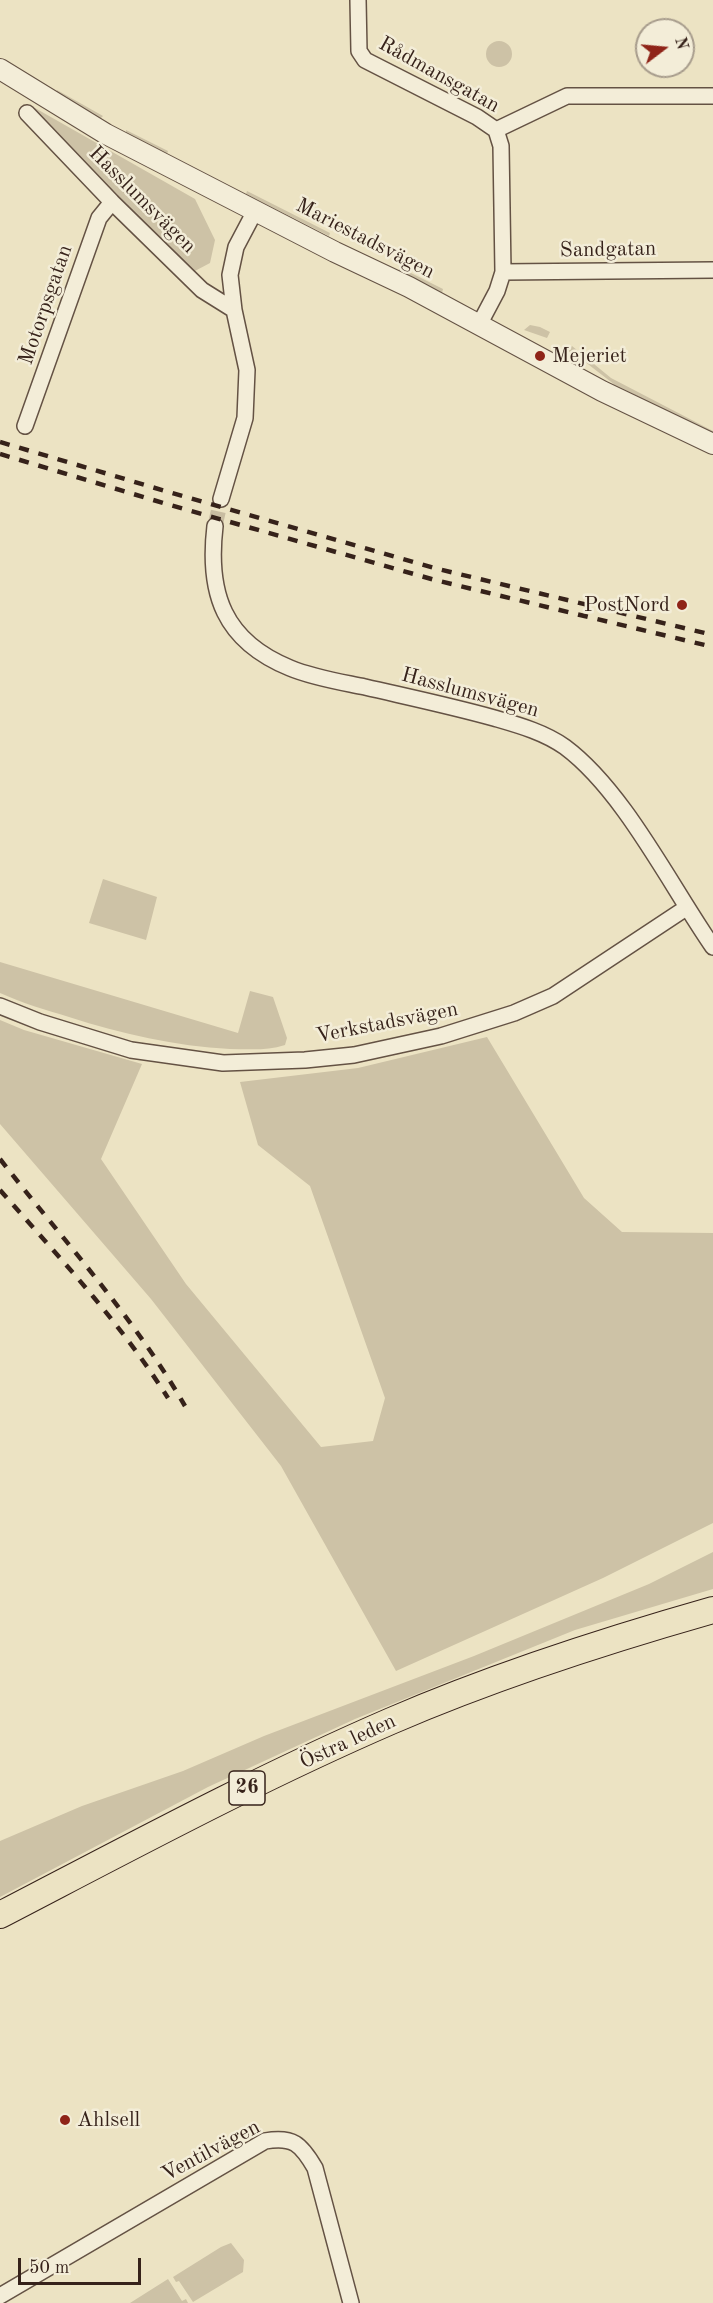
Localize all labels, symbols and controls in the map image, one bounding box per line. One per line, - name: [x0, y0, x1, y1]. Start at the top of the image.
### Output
- north arrow: [635, 18, 695, 78]
- street label: Rådmansgatan: [374, 31, 504, 119]
- text: N: [671, 35, 690, 52]
- street label: Hasslumsvägen: [83, 141, 201, 259]
- street label: Mariestadsvägen: [291, 193, 439, 285]
- street label: Sandgatan: [560, 237, 656, 263]
- street label: Motorpsgatan: [14, 242, 78, 368]
- place label: Mejeriet: [552, 343, 627, 369]
- marker: Mejeriet: [533, 349, 547, 363]
- place label: PostNord: [584, 592, 670, 618]
- marker: PostNord: [675, 598, 689, 612]
- street label: Hasslumsvägen: [398, 662, 542, 724]
- street label: Verkstadsvägen: [314, 997, 460, 1049]
- street label: Östra leden: [296, 1709, 400, 1775]
- road number: 26: [229, 1771, 265, 1805]
- place label: Ahlsell: [77, 2107, 140, 2133]
- marker: Ahlsell: [58, 2113, 72, 2127]
- street label: Ventilvägen: [158, 2115, 264, 2187]
- scale bar: [21, 2246, 144, 2284]
- text: 50 m: [29, 2259, 69, 2277]

